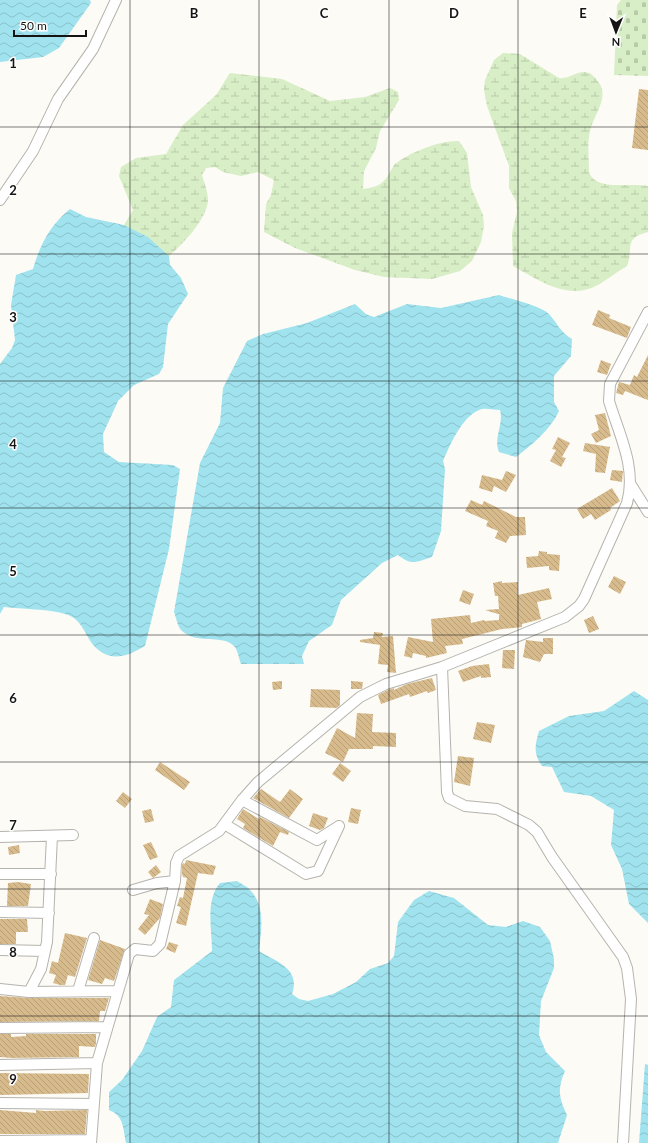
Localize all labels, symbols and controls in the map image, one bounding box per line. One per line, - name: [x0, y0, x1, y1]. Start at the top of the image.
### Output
- text: B: [190, 5, 199, 21]
- text: C: [320, 5, 329, 21]
- text: D: [449, 5, 459, 21]
- text: E: [579, 5, 587, 21]
- scale bar: [14, 12, 86, 38]
- north arrow: [596, 12, 636, 52]
- text: 50 m: [20, 18, 47, 33]
- text: N: [611, 36, 620, 49]
- text: 1: [9, 55, 17, 71]
- text: 2: [9, 182, 17, 198]
- text: 3: [9, 309, 17, 325]
- text: 4: [9, 436, 17, 452]
- text: 5: [9, 563, 17, 579]
- text: 6: [9, 690, 17, 706]
- text: 7: [9, 817, 17, 833]
- text: 8: [9, 944, 17, 960]
- text: 9: [9, 1071, 17, 1087]

